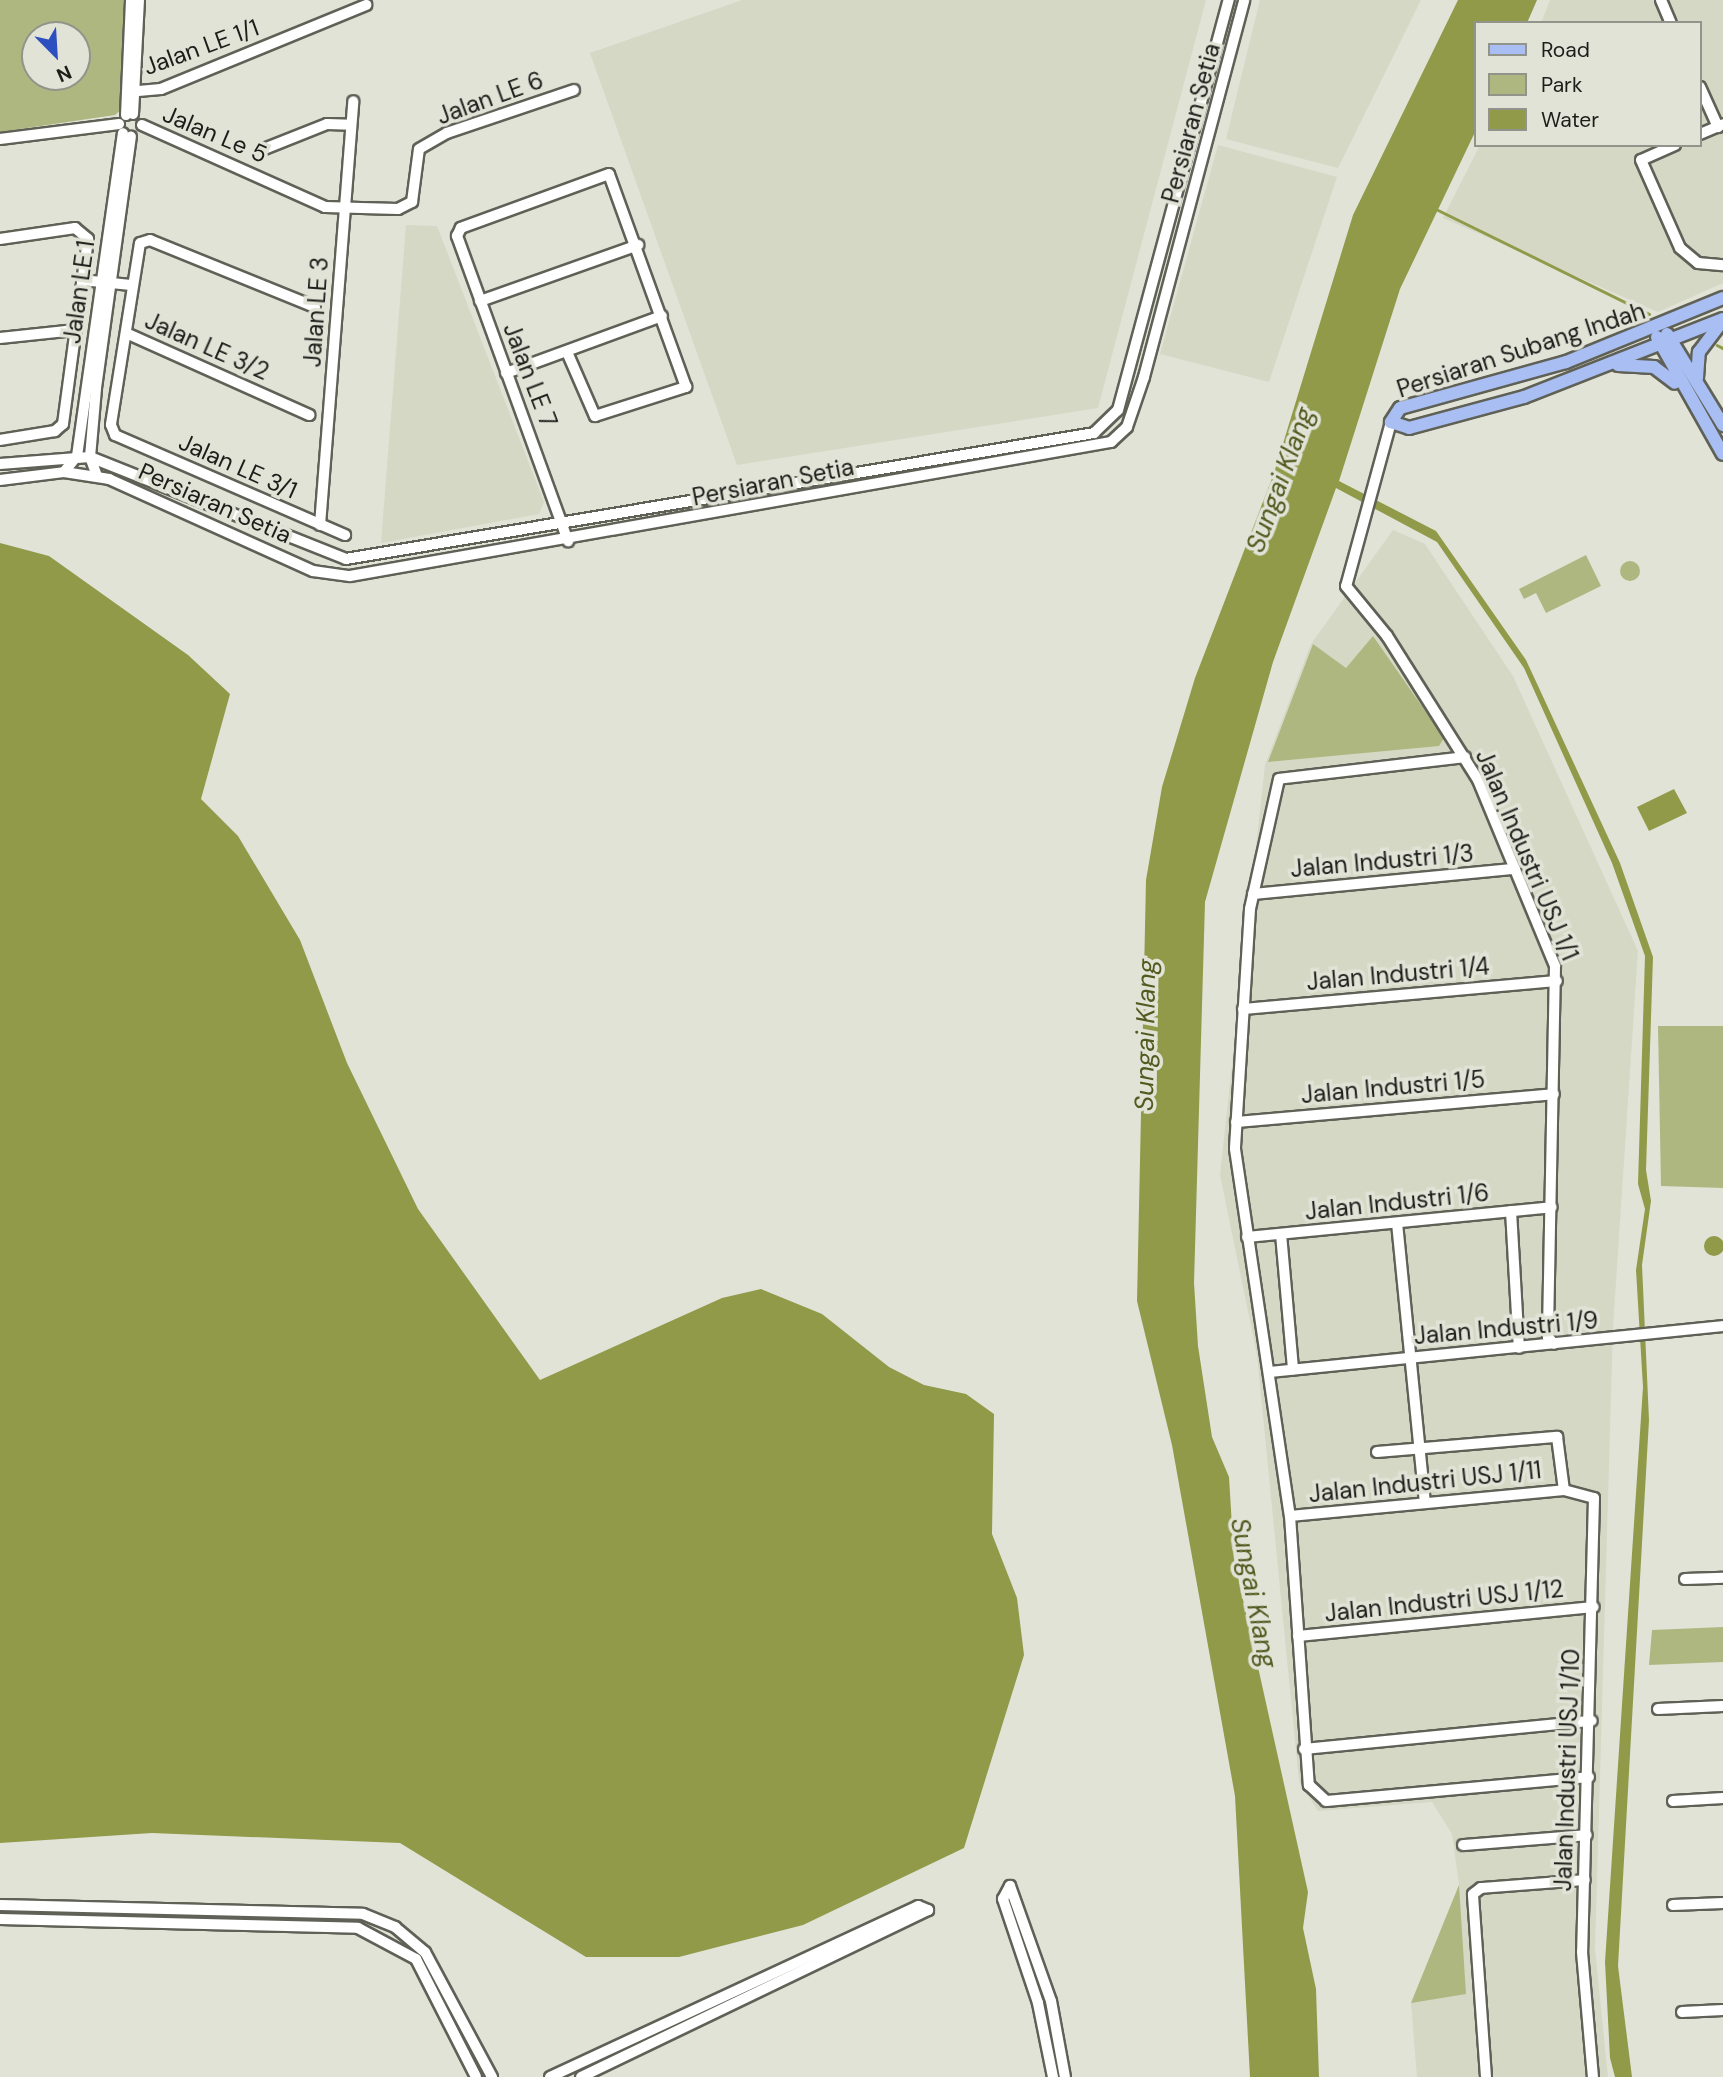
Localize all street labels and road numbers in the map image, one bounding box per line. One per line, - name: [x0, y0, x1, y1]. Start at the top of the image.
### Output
- street label: Jalan LE 1/1: [139, 13, 263, 81]
- street label: Persiaran Setia: [1156, 40, 1226, 206]
- street label: Jalan LE 6: [433, 65, 547, 131]
- street label: Jalan Le 5: [159, 99, 271, 169]
- street label: Jalan LE 1: [58, 239, 100, 345]
- street label: Jalan LE 3: [298, 256, 334, 368]
- street label: Persiaran Subang Indah: [1393, 296, 1649, 404]
- street label: Jalan LE 3/2: [141, 306, 273, 386]
- street label: Jalan LE 7: [497, 319, 563, 431]
- street label: Jalan LE 3/1: [175, 427, 301, 505]
- street label: Persiaran Setia: [690, 452, 856, 512]
- street label: Persiaran Setia: [134, 456, 296, 550]
- street label: Jalan Industri USJ 1/1: [1470, 745, 1584, 965]
- street label: Jalan Industri 1/3: [1289, 839, 1475, 883]
- street label: Jalan Industri 1/4: [1305, 952, 1491, 996]
- street label: Jalan Industri 1/5: [1300, 1065, 1486, 1109]
- street label: Jalan Industri 1/6: [1303, 1178, 1491, 1226]
- street label: Jalan Industri 1/9: [1413, 1306, 1599, 1350]
- street label: Jalan Industri USJ 1/11: [1307, 1455, 1543, 1509]
- street label: Jalan Industri USJ 1/12: [1323, 1574, 1565, 1628]
- street label: Jalan Industri USJ 1/10: [1548, 1648, 1586, 1892]

